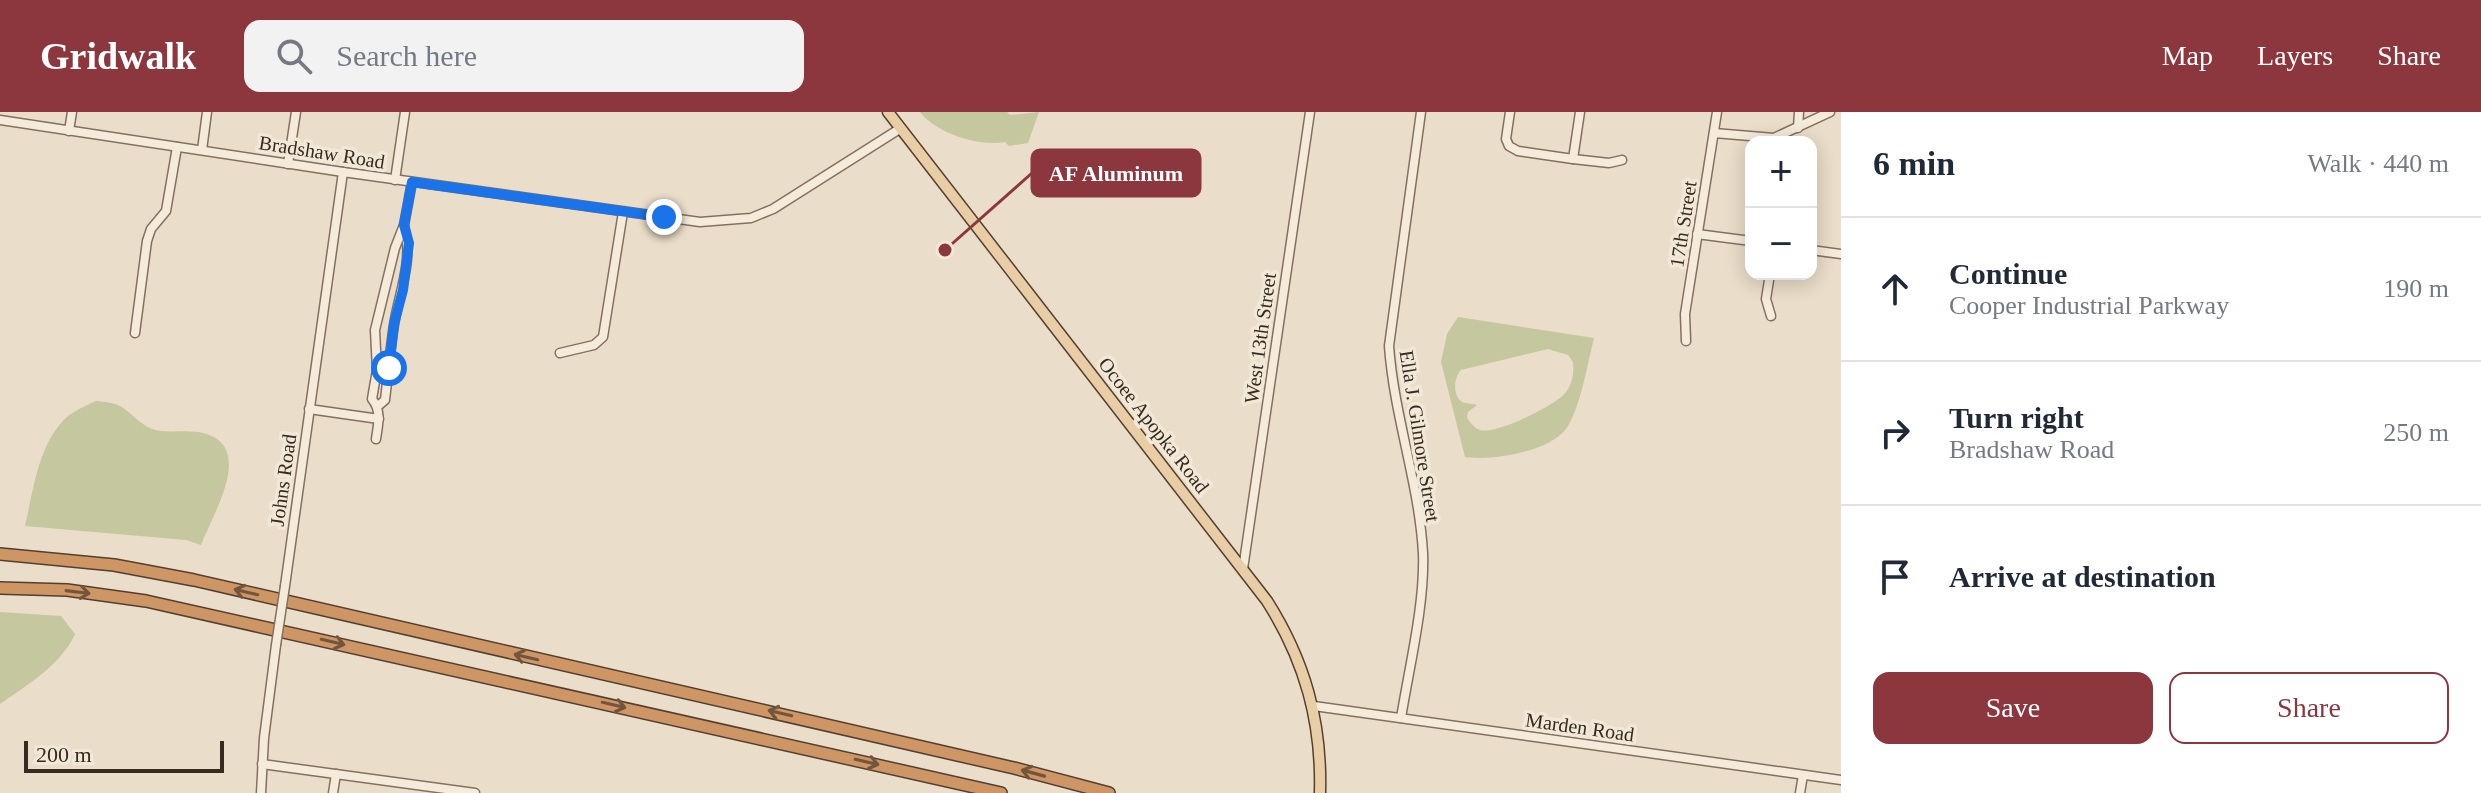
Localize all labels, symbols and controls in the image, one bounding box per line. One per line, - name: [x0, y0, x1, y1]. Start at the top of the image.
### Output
- search box: [244, 20, 804, 92]
- icon: search: [272, 34, 316, 78]
- text: Gridwalk: [40, 35, 196, 77]
- text: Search here: [336, 39, 477, 72]
- text: Map: [2162, 40, 2213, 71]
- text: Layers: [2257, 40, 2333, 71]
- text: Share: [2377, 40, 2441, 71]
- street label: Bradshaw Road: [257, 131, 387, 173]
- map controls: [1745, 136, 1817, 280]
- button: +: [1745, 136, 1817, 208]
- text: 6 min: [1873, 145, 1955, 182]
- text: Walk · 440 m: [2307, 149, 2449, 178]
- callout: AF Aluminum: [1032, 150, 1200, 196]
- text: AF Aluminum: [1049, 161, 1183, 186]
- street label: 17th Street: [1665, 179, 1701, 269]
- route end: [646, 199, 682, 235]
- button: −: [1745, 208, 1817, 280]
- text: Continue: [1949, 257, 2067, 290]
- icon: ahead: [1873, 267, 1917, 311]
- street label: West 13th Street: [1240, 271, 1280, 405]
- text: 190 m: [2383, 274, 2449, 303]
- text: Cooper Industrial Parkway: [1949, 291, 2229, 320]
- street label: Ella J. Gilmore Street: [1396, 349, 1444, 524]
- route start: [371, 350, 407, 386]
- street label: Ocoee Apopka Road: [1094, 353, 1214, 498]
- text: Turn right: [1949, 401, 2084, 434]
- icon: right: [1873, 411, 1917, 455]
- text: 250 m: [2383, 418, 2449, 447]
- street label: Johns Road: [266, 433, 300, 527]
- text: Bradshaw Road: [1949, 435, 2114, 464]
- icon: arrive: [1873, 555, 1917, 599]
- text: Arrive at destination: [1949, 560, 2216, 593]
- one-way arrow: [234, 583, 259, 598]
- one-way arrow: [65, 585, 90, 600]
- one-way arrow: [319, 635, 345, 650]
- one-way arrow: [514, 649, 540, 664]
- button: Save: [1873, 672, 2153, 744]
- button: Share: [2169, 672, 2449, 744]
- one-way arrow: [600, 698, 626, 713]
- one-way arrow: [768, 705, 794, 720]
- street label: Marden Road: [1524, 708, 1636, 746]
- scale bar: [24, 737, 224, 773]
- text: 200 m: [36, 742, 92, 767]
- one-way arrow: [854, 755, 880, 770]
- one-way arrow: [1021, 764, 1047, 779]

